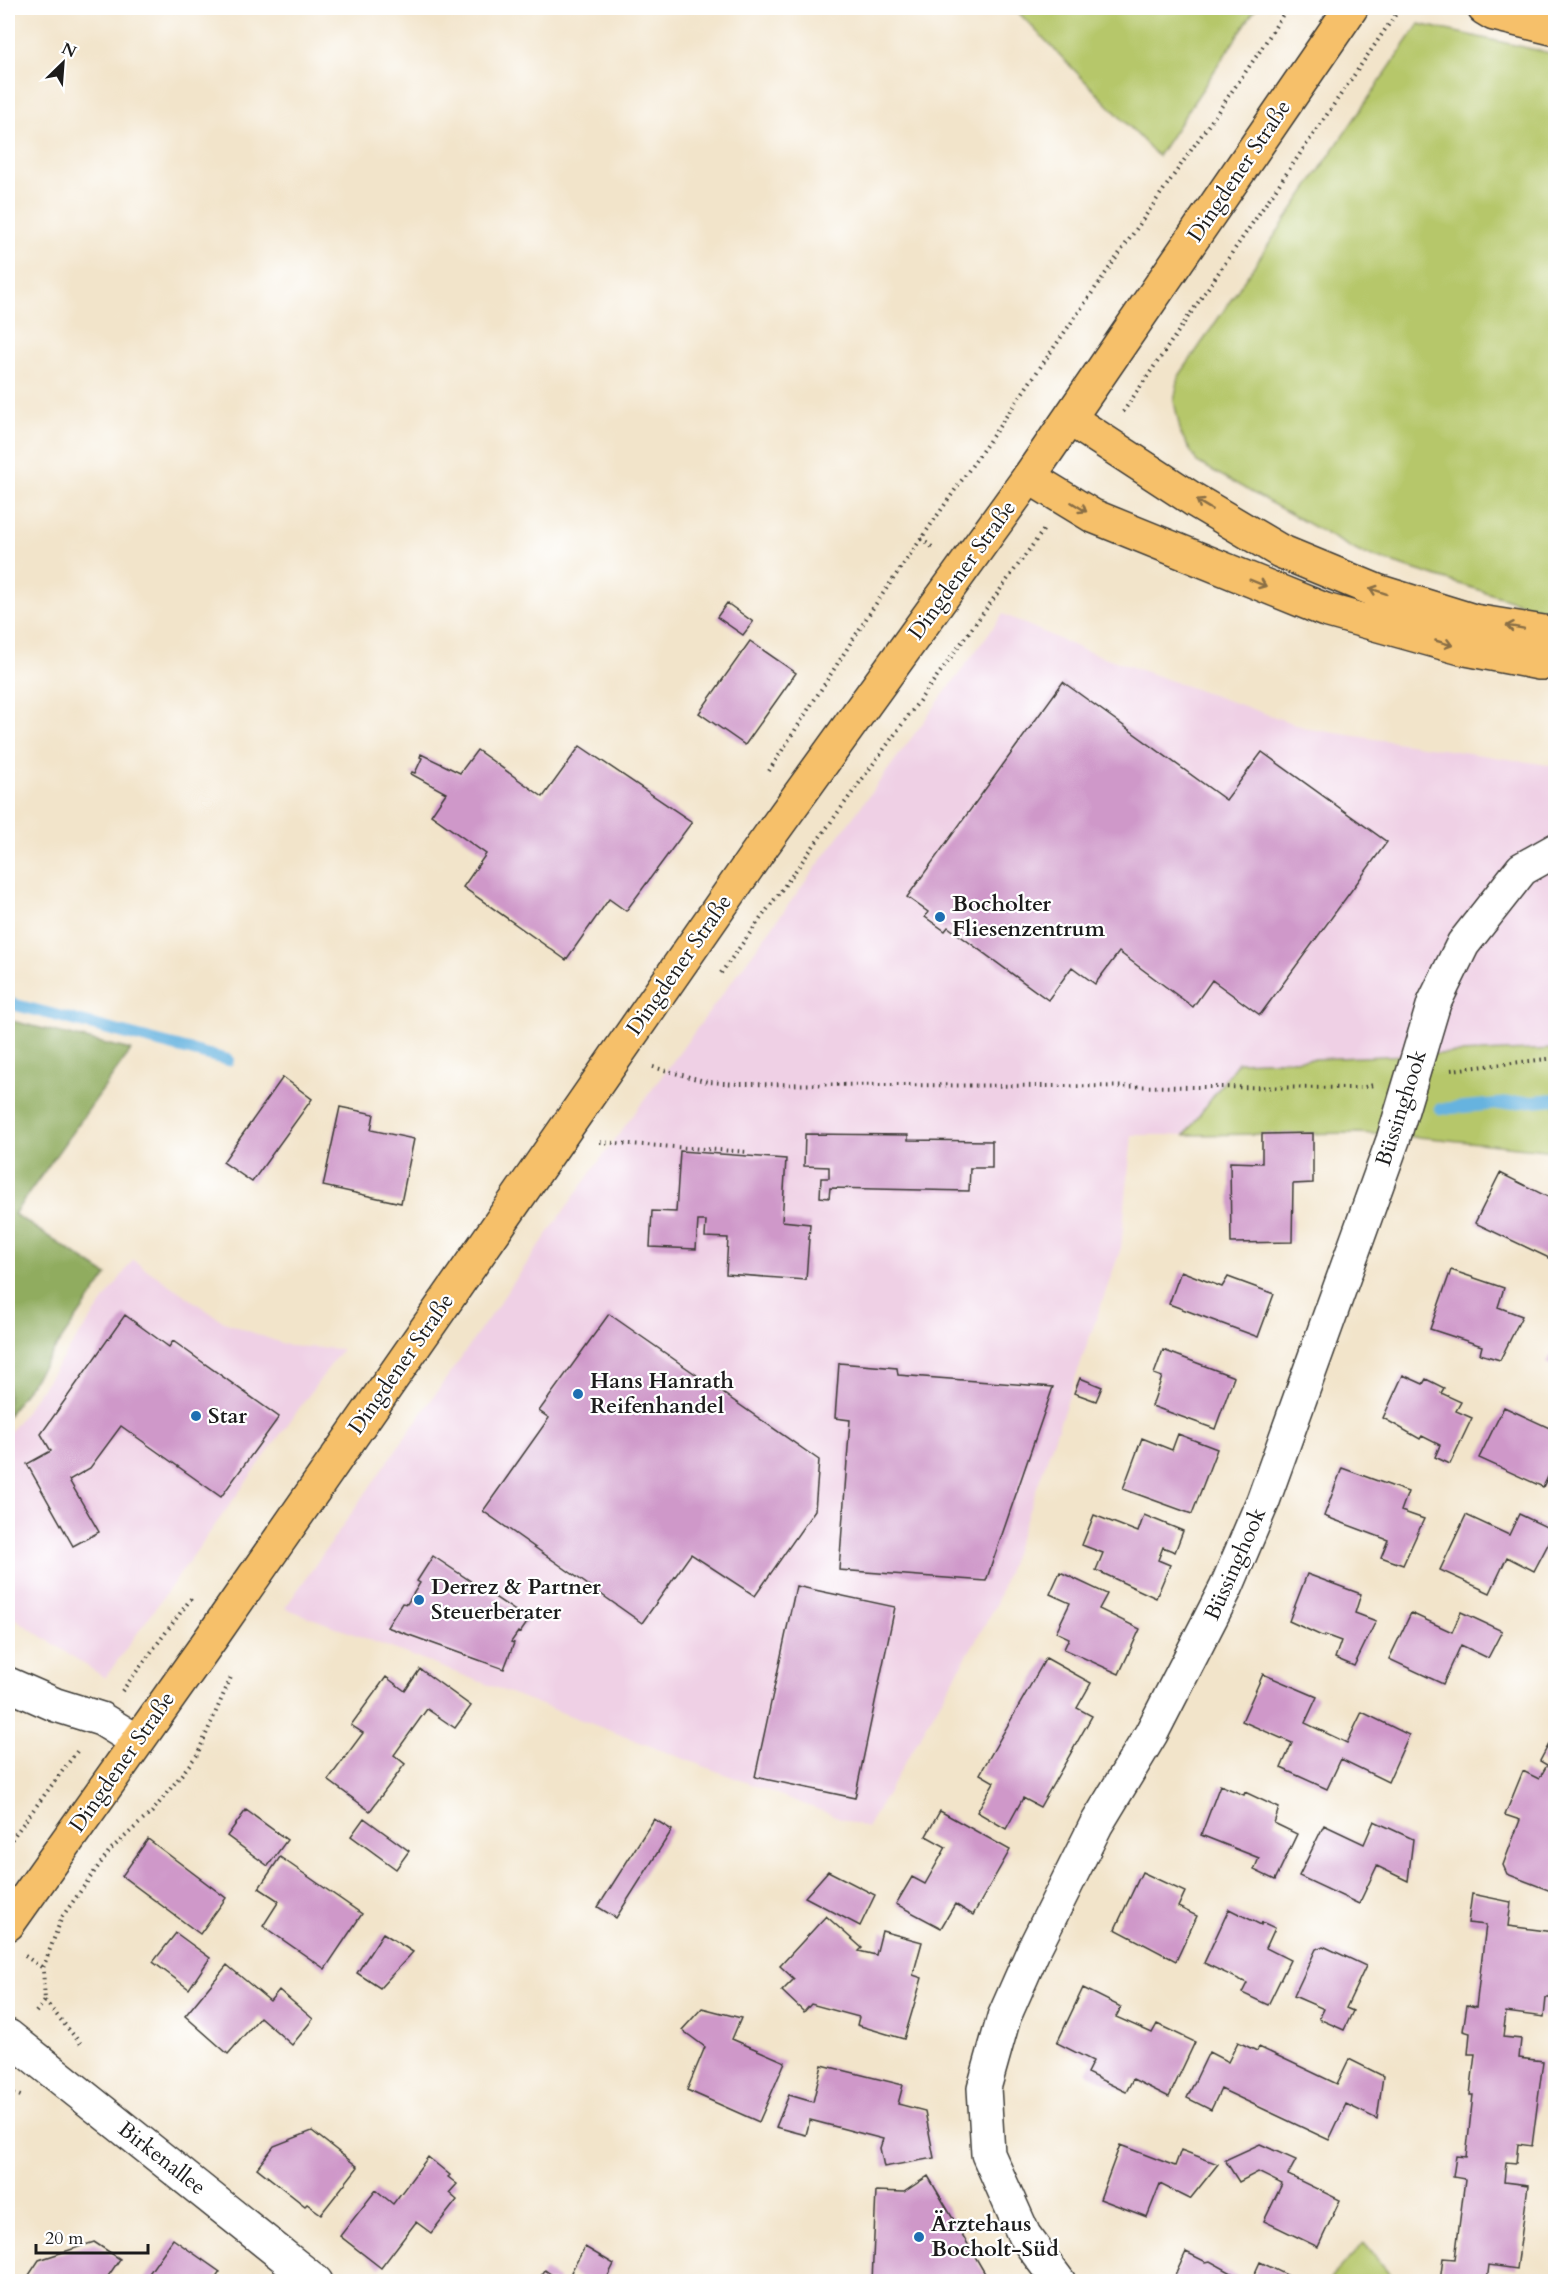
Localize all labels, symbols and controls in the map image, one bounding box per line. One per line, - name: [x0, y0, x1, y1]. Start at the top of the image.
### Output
- north arrow: [33, 33, 93, 93]
- text: N: [58, 37, 80, 63]
- street label: Dingdener Straße: [1180, 94, 1298, 248]
- street label: Dingdener Straße: [901, 494, 1023, 646]
- one-way arrow: [1196, 499, 1213, 511]
- one-way arrow: [1070, 502, 1087, 514]
- one-way arrow: [1249, 578, 1267, 589]
- one-way arrow: [1369, 585, 1388, 596]
- one-way arrow: [1506, 622, 1525, 633]
- one-way arrow: [1434, 638, 1453, 650]
- street label: Dingdener Straße: [619, 889, 739, 1041]
- place label: Bocholter Fliesenzentrum: [952, 889, 1106, 944]
- marker: Bocholter Fliesenzentrum: [933, 910, 947, 924]
- street label: Büssinghook: [1368, 1046, 1434, 1170]
- street label: Dingdener Straße: [341, 1288, 461, 1440]
- place label: Hans Hanrath Reifenhandel: [590, 1366, 734, 1421]
- marker: Hans Hanrath Reifenhandel: [571, 1387, 585, 1401]
- place label: Star: [208, 1401, 247, 1431]
- marker: Star: [189, 1409, 203, 1423]
- street label: Büssinghook: [1197, 1503, 1273, 1625]
- place label: Derrez & Partner Steuerberater: [431, 1572, 601, 1627]
- marker: Derrez & Partner Steuerberater: [412, 1593, 426, 1607]
- street label: Dingdener Straße: [62, 1686, 182, 1838]
- street label: Birkenallee: [112, 2114, 212, 2202]
- place label: Ärztehaus Bocholt-Süd: [931, 2209, 1059, 2264]
- scale bar: [36, 2217, 148, 2255]
- text: 20 m: [45, 2226, 84, 2251]
- marker: Ärztehaus Bocholt-Süd: [912, 2230, 926, 2244]

